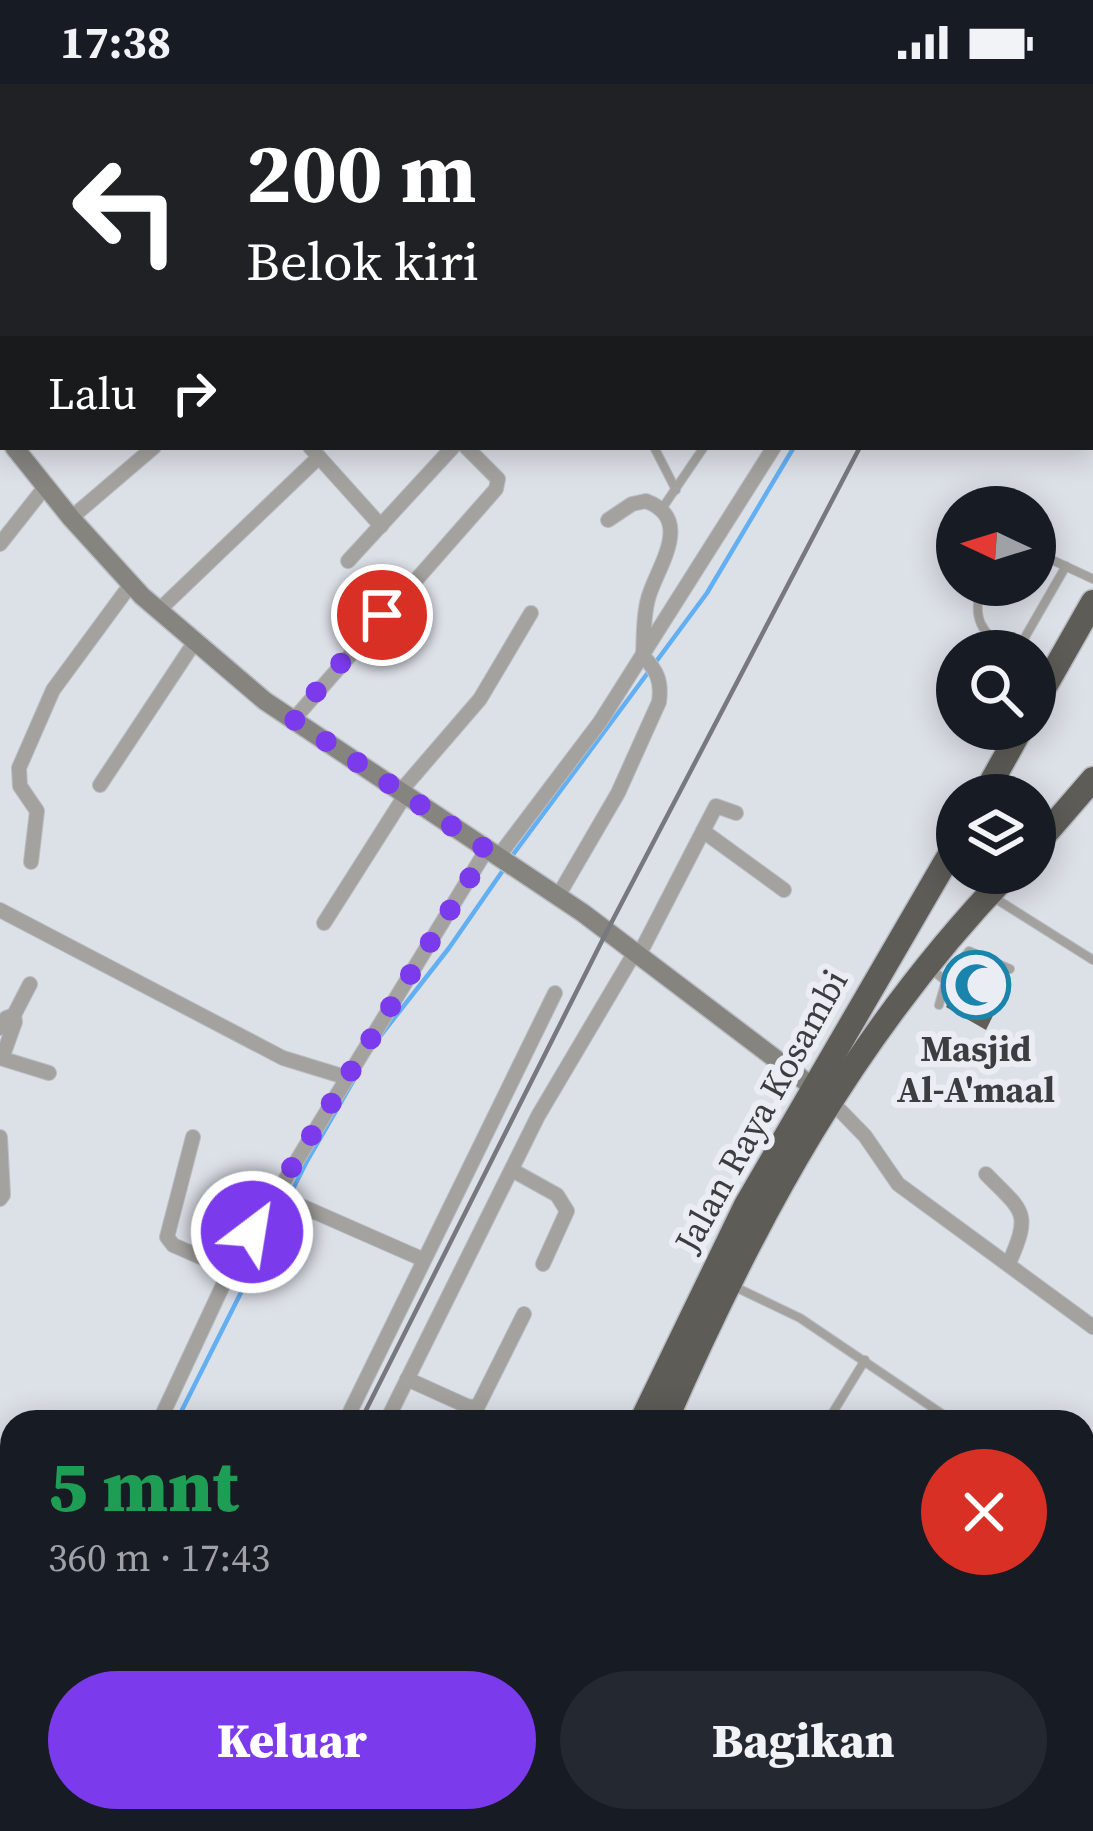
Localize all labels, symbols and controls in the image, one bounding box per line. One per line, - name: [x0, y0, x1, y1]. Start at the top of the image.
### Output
- text: 17:38: [60, 11, 171, 73]
- text: 200 m: [246, 115, 477, 230]
- icon: left: [48, 132, 204, 288]
- text: Belok kiri: [246, 224, 479, 298]
- icon: right: [161, 360, 227, 426]
- text: Lalu: [48, 362, 137, 424]
- north arrow: [936, 486, 1056, 606]
- map controls: [936, 486, 1056, 894]
- pin: [331, 564, 433, 666]
- icon: arrive: [349, 582, 415, 648]
- button: search: [936, 630, 1056, 750]
- button: layers: [936, 774, 1056, 894]
- mosque icon: Masjid Al-A'maal: [941, 950, 1011, 1020]
- street label: Jalan Raya Kosambi: [662, 961, 859, 1262]
- place label: Masjid Al-A'maal: [897, 1024, 1055, 1114]
- position arrow: [189, 1169, 315, 1295]
- text: 5 mnt: [48, 1436, 239, 1535]
- button: close: [921, 1449, 1047, 1575]
- text: 360 m · 17:43: [48, 1531, 270, 1584]
- button: Keluar: [48, 1671, 536, 1809]
- button: Bagikan: [560, 1671, 1047, 1809]

